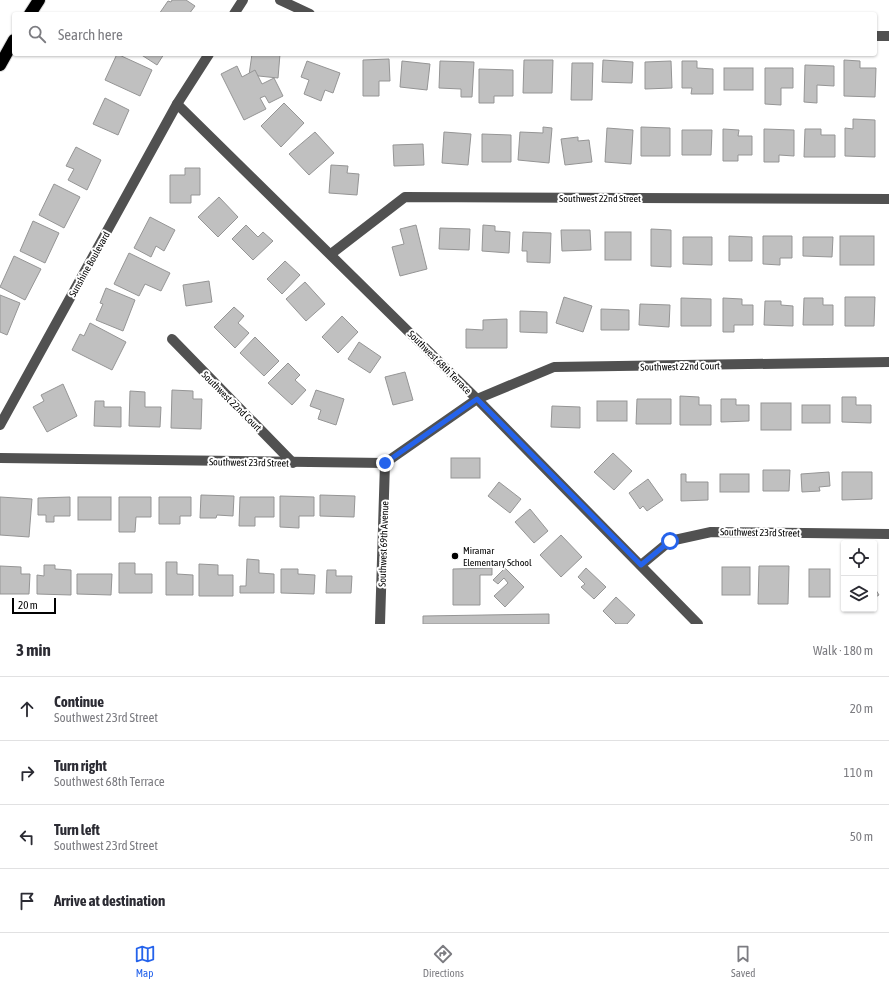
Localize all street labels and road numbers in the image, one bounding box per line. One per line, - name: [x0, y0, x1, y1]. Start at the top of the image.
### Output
- street label: Southwest 22nd Street: [559, 193, 641, 204]
- street label: Sunshine Boulevard: [67, 229, 112, 299]
- street label: Southwest 68th Terrace: [406, 328, 474, 397]
- street label: Southwest 22nd Court: [640, 360, 720, 373]
- street label: Southwest 22nd Court: [200, 369, 264, 434]
- street label: Southwest 23rd Street: [209, 456, 289, 469]
- street label: Southwest 69th Avenue: [377, 500, 391, 587]
- street label: Southwest 23rd Street: [720, 526, 800, 539]

